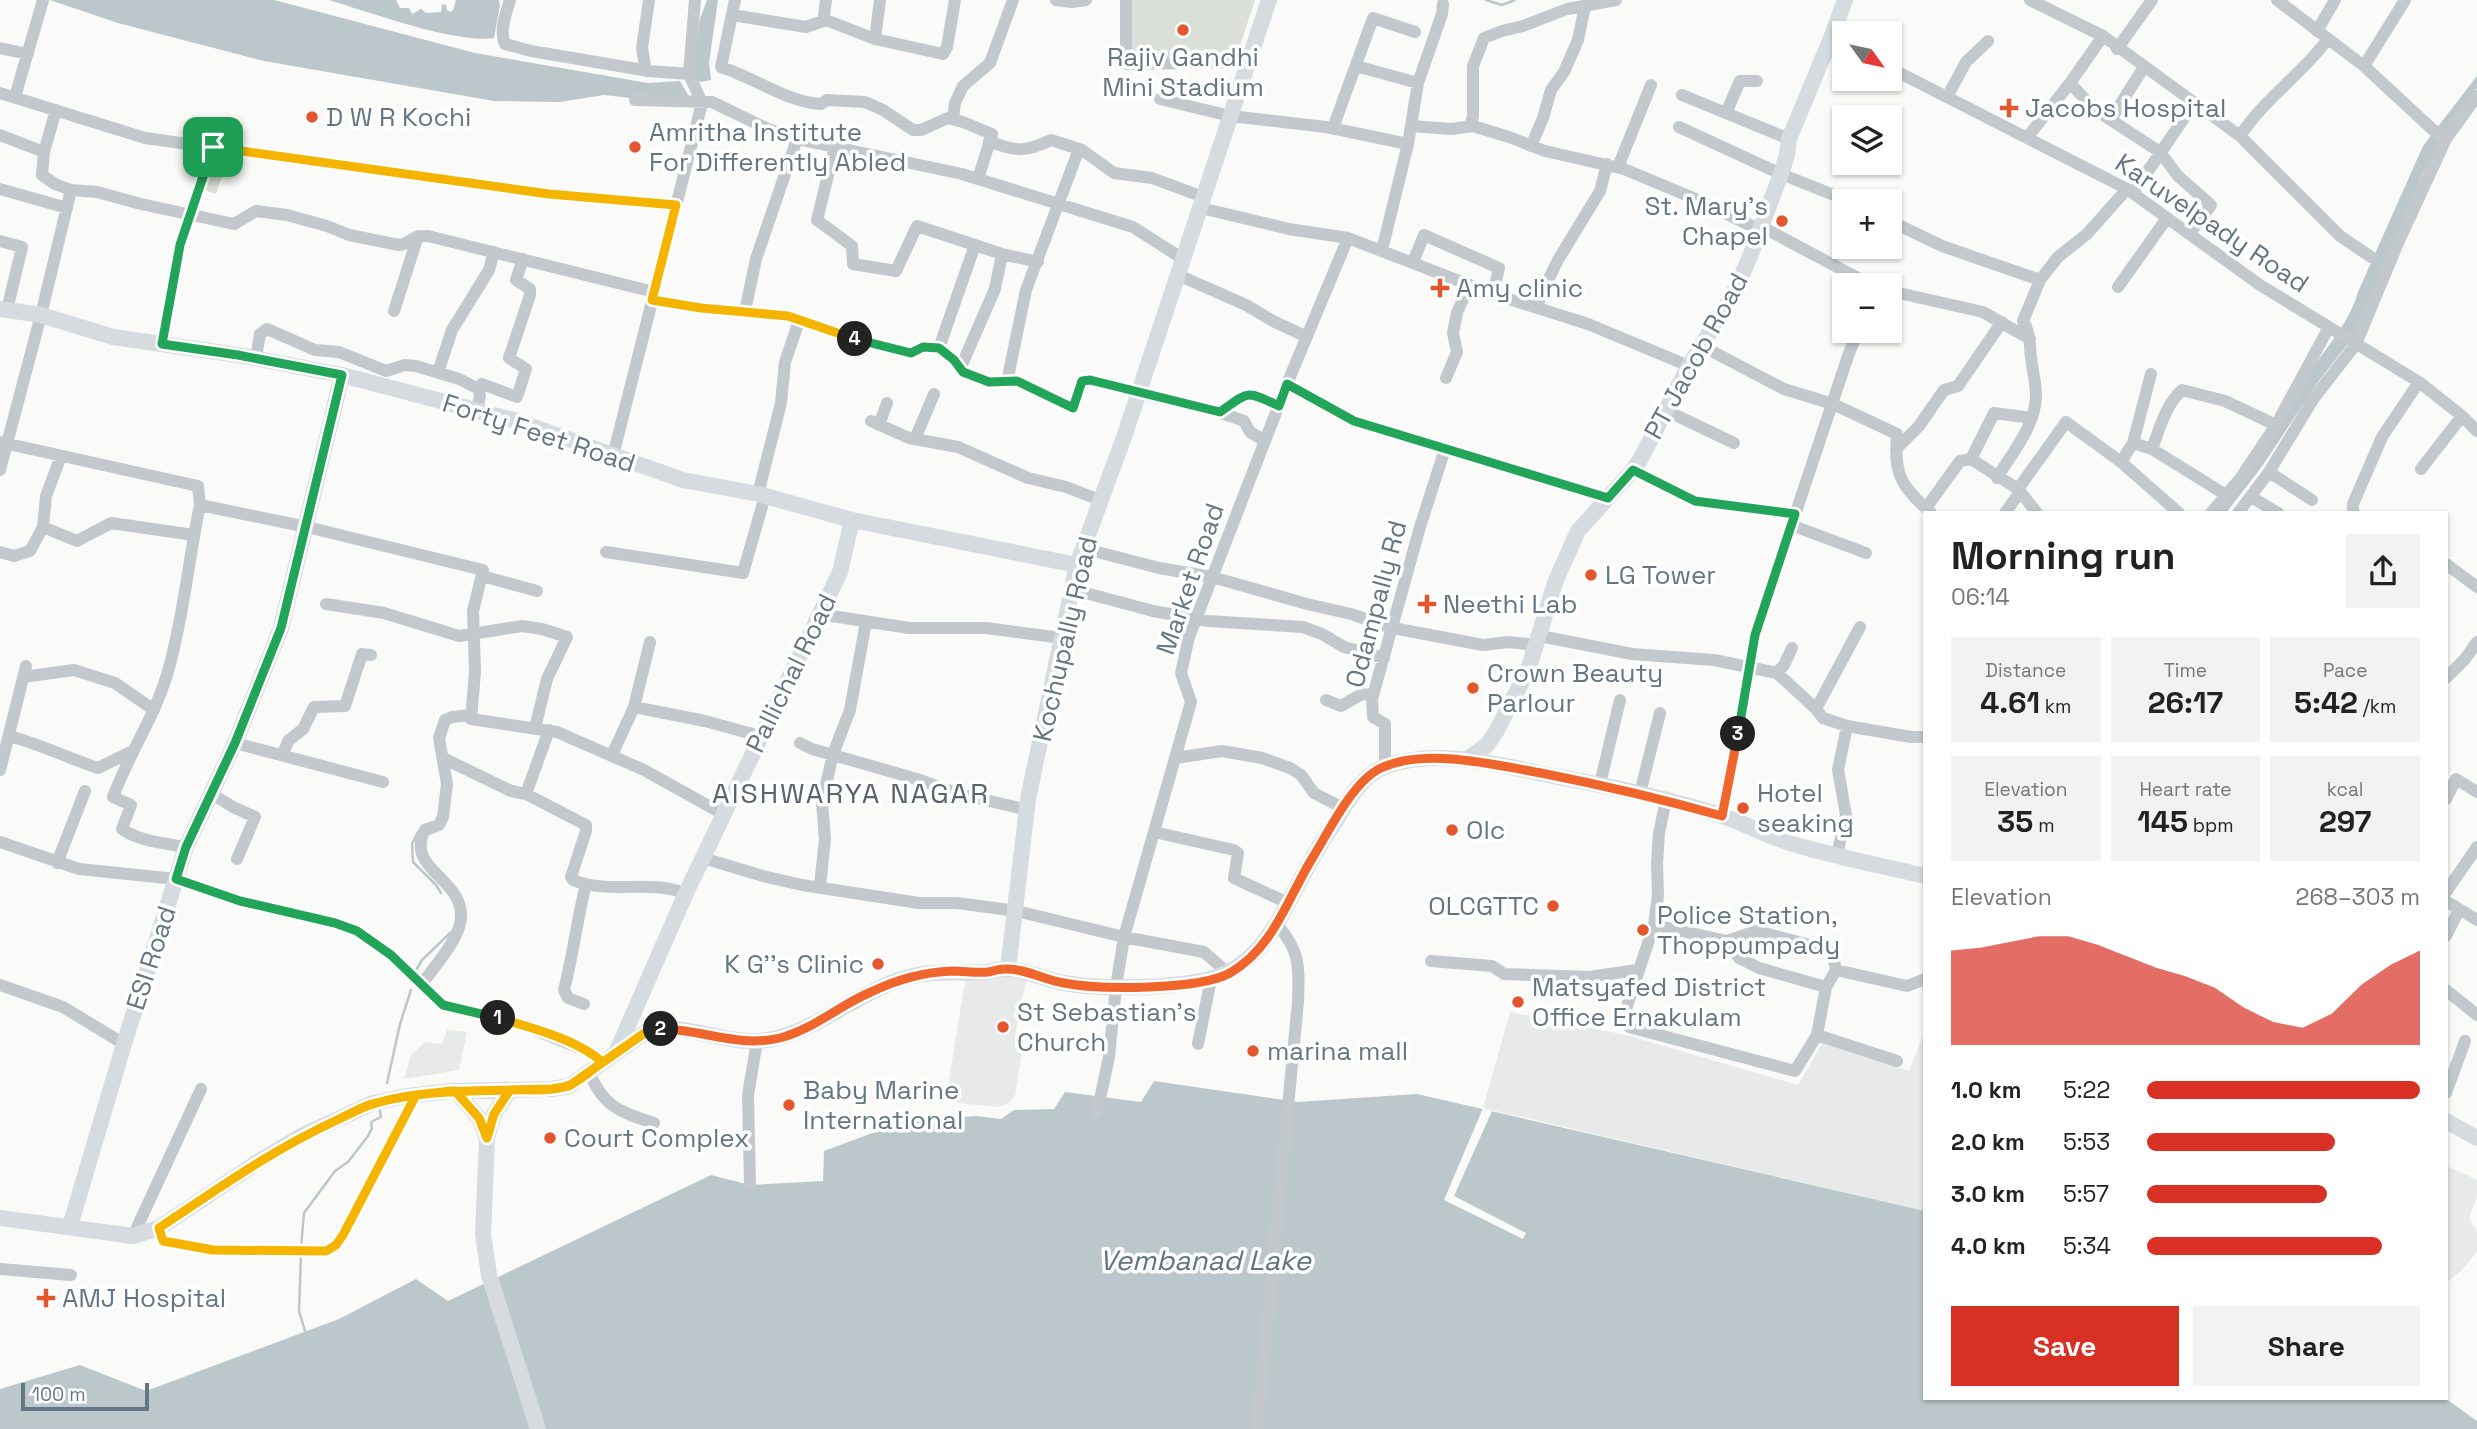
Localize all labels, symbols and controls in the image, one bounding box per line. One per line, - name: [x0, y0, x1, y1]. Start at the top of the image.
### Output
- north arrow: [1832, 21, 1902, 91]
- map controls: [1832, 21, 1902, 343]
- marker: Rajiv Gandhi Mini Stadium: [1175, 22, 1191, 38]
- place label: Rajiv Gandhi Mini Stadium: [1102, 40, 1264, 104]
- place label: Jacobs Hospital: [2025, 91, 2226, 125]
- marker: Jacobs Hospital: [1999, 98, 2019, 118]
- place label: D W R Kochi: [326, 100, 471, 134]
- button: layers: [1832, 105, 1902, 175]
- marker: D W R Kochi: [304, 109, 320, 125]
- place label: Amritha Institute For Differently Abled: [649, 115, 906, 179]
- pin: [183, 117, 243, 177]
- icon: arrive: [194, 128, 232, 166]
- marker: Amritha Institute For Differently Abled: [627, 139, 643, 155]
- street label: Karuvelpady Road: [2109, 146, 2315, 300]
- place label: St. Mary's Chapel: [1644, 189, 1768, 253]
- button: +: [1832, 189, 1902, 259]
- marker: St. Mary's Chapel: [1774, 213, 1790, 229]
- street label: PT Jacob Road: [1636, 267, 1756, 445]
- place label: Amy clinic: [1456, 271, 1583, 305]
- button: −: [1832, 273, 1902, 343]
- marker: Amy clinic: [1430, 278, 1450, 298]
- pin: 4: [838, 322, 872, 356]
- text: 4: [848, 326, 861, 351]
- street label: Forty Feet Road: [438, 386, 640, 480]
- street label: Market Road: [1148, 499, 1232, 659]
- street label: Odampally Rd: [1337, 517, 1415, 691]
- text: Morning run: [1951, 532, 2176, 580]
- street label: Kochupally Road: [1025, 533, 1105, 745]
- button: share: [2346, 534, 2420, 608]
- place label: LG Tower: [1605, 558, 1716, 592]
- marker: LG Tower: [1583, 567, 1599, 583]
- text: 06:14: [1951, 582, 2010, 612]
- place label: Neethi Lab: [1443, 587, 1577, 621]
- street label: Pallichal Road: [738, 588, 844, 758]
- marker: Neethi Lab: [1417, 594, 1437, 614]
- place label: Crown Beauty Parlour: [1487, 656, 1663, 720]
- text: Distance: [1985, 658, 2066, 683]
- text: Time: [2164, 658, 2207, 683]
- text: Pace: [2323, 658, 2367, 683]
- marker: Crown Beauty Parlour: [1465, 680, 1481, 696]
- text: 4.61: [1980, 683, 2040, 722]
- text: 26:17: [2148, 683, 2223, 722]
- text: 5:42: [2294, 683, 2358, 722]
- text: km: [2040, 694, 2071, 719]
- text: /km: [2358, 694, 2396, 719]
- pin: 3: [1720, 716, 1756, 752]
- text: 3: [1732, 721, 1743, 746]
- district label: AISHWARYA NAGAR: [712, 775, 990, 811]
- place label: Hotel seaking: [1757, 776, 1854, 840]
- text: Elevation: [1984, 777, 2067, 802]
- text: Heart rate: [2139, 777, 2232, 802]
- text: kcal: [2327, 777, 2364, 802]
- marker: Hotel seaking: [1735, 800, 1751, 816]
- text: 35: [1997, 802, 2033, 841]
- text: 145: [2137, 802, 2188, 841]
- text: 297: [2319, 802, 2371, 841]
- place label: Olc: [1466, 813, 1505, 847]
- text: m: [2033, 813, 2055, 838]
- text: bpm: [2188, 813, 2234, 838]
- marker: Olc: [1444, 822, 1460, 838]
- text: Elevation: [1951, 882, 2052, 912]
- text: 268–303 m: [2296, 882, 2420, 912]
- place label: OLCGTTC: [1428, 889, 1539, 923]
- marker: OLCGTTC: [1545, 898, 1561, 914]
- place label: Police Station, Thoppumpady: [1657, 898, 1840, 962]
- street label: ESI Road: [118, 902, 184, 1014]
- marker: Police Station, Thoppumpady: [1635, 922, 1651, 938]
- place label: K G''s Clinic: [724, 947, 864, 981]
- marker: K G''s Clinic: [870, 956, 886, 972]
- place label: Matsyafed District Office Ernakulam: [1532, 970, 1766, 1034]
- marker: Matsyafed District Office Ernakulam: [1510, 994, 1526, 1010]
- place label: St Sebastian's Church: [1017, 995, 1196, 1059]
- pin: 1: [480, 1000, 516, 1036]
- text: 1: [493, 1005, 502, 1030]
- pin: 2: [644, 1012, 678, 1046]
- text: 2: [655, 1016, 666, 1041]
- marker: St Sebastian's Church: [995, 1019, 1011, 1035]
- place label: marina mall: [1267, 1034, 1408, 1068]
- marker: marina mall: [1245, 1043, 1261, 1059]
- place label: Baby Marine International: [803, 1073, 963, 1137]
- text: 1.0 km: [1951, 1075, 2021, 1105]
- text: 5:22: [2063, 1075, 2110, 1105]
- marker: Baby Marine International: [781, 1097, 797, 1113]
- place label: Court Complex: [564, 1121, 749, 1155]
- text: 2.0 km: [1951, 1127, 2025, 1157]
- text: 5:53: [2063, 1127, 2110, 1157]
- marker: Court Complex: [542, 1130, 558, 1146]
- text: 3.0 km: [1951, 1179, 2025, 1209]
- text: 5:57: [2063, 1179, 2109, 1209]
- text: 4.0 km: [1951, 1231, 2026, 1261]
- text: 5:34: [2063, 1231, 2111, 1261]
- water label: Vembanad Lake: [1099, 1242, 1312, 1278]
- place label: AMJ Hospital: [62, 1281, 226, 1315]
- marker: AMJ Hospital: [36, 1288, 56, 1308]
- button: Save: [1951, 1306, 2179, 1386]
- button: Share: [2193, 1306, 2420, 1386]
- scale bar: [21, 1380, 149, 1412]
- text: 100 m: [32, 1382, 86, 1407]

